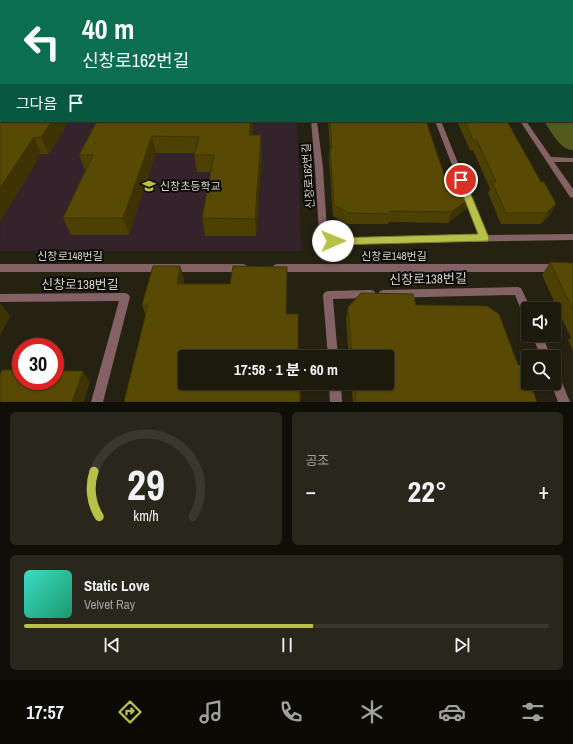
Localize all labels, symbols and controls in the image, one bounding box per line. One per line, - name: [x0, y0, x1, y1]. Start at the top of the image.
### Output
- text: 40 m: [82, 10, 134, 48]
- icon: left: [16, 16, 68, 68]
- text: 신창로162번길: [82, 48, 189, 73]
- icon: arrive: [65, 92, 87, 114]
- text: 그다음: [16, 93, 57, 114]
- street label: 신창로162번길: [299, 143, 317, 209]
- pin: [444, 163, 478, 197]
- icon: arrive: [450, 169, 472, 191]
- school or university icon: 신창초등학교: [141, 178, 157, 194]
- place label: 신창초등학교: [160, 179, 221, 193]
- position arrow: [312, 220, 354, 262]
- street label: 신창로148번길: [37, 249, 103, 263]
- street label: 신창로148번길: [361, 249, 427, 263]
- street label: 신창로138번길: [389, 270, 467, 288]
- street label: 신창로138번길: [41, 276, 119, 293]
- map controls: [521, 302, 561, 390]
- button: sound: [521, 302, 561, 342]
- speed limit sign: 30: [12, 338, 64, 390]
- button: search: [521, 350, 561, 390]
- text: 17:58 · 1 분 · 60 m: [234, 359, 338, 380]
- text: 공조: [306, 452, 329, 469]
- text: 29: [127, 456, 165, 512]
- text: 22°: [408, 471, 447, 511]
- text: −: [306, 476, 316, 506]
- text: +: [538, 476, 549, 506]
- text: km/h: [133, 505, 158, 524]
- text: Static Love: [84, 575, 150, 596]
- text: Velvet Ray: [84, 596, 135, 613]
- icon: previous: [101, 634, 123, 656]
- icon: pause: [276, 634, 298, 656]
- icon: next: [451, 634, 473, 656]
- icon: directions: [116, 698, 144, 726]
- icon: music: [197, 698, 225, 726]
- icon: phone: [277, 698, 305, 726]
- icon: climate: [358, 698, 386, 726]
- icon: car: [438, 698, 466, 726]
- icon: filters: [519, 698, 547, 726]
- text: 17:57: [26, 700, 64, 725]

